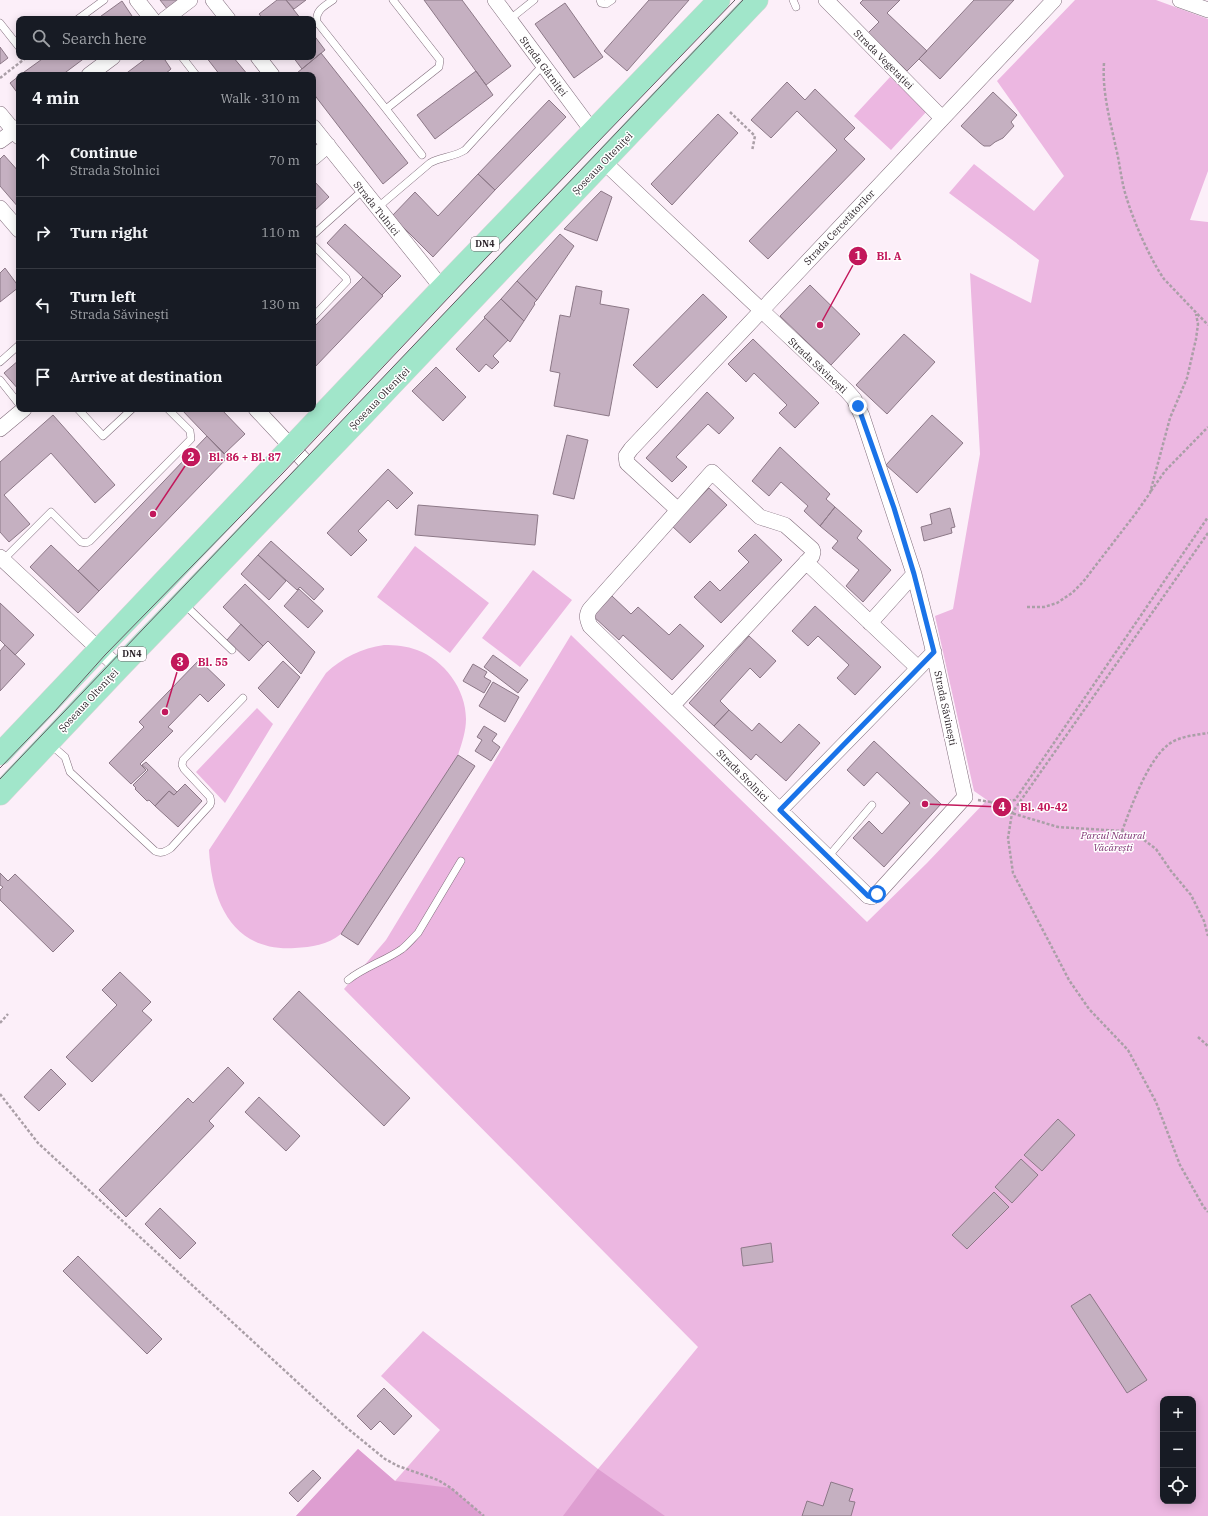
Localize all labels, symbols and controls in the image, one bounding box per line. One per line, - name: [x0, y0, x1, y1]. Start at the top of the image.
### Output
- search box: [16, 16, 316, 60]
- icon: search: [30, 27, 52, 49]
- street label: Strada Vegetației: [851, 27, 916, 92]
- text: Search here: [62, 29, 147, 48]
- street label: Strada Gârniței: [517, 34, 570, 99]
- text: 4 min: [32, 87, 80, 109]
- text: Walk · 310 m: [221, 90, 300, 107]
- street label: Șoseaua Olteniței: [569, 129, 635, 197]
- text: Continue: [70, 143, 137, 162]
- icon: ahead: [32, 150, 54, 172]
- text: 70 m: [269, 152, 300, 169]
- text: Strada Stolnici: [70, 162, 160, 179]
- street label: Strada Tulnici: [351, 178, 403, 238]
- street label: Strada Cercetătorilor: [801, 186, 878, 268]
- icon: right: [32, 222, 54, 244]
- text: Turn right: [70, 223, 148, 242]
- text: 110 m: [261, 224, 300, 241]
- road number: DN4: [471, 237, 499, 251]
- callout: Bl. A: [848, 244, 909, 267]
- text: 1: [854, 248, 862, 263]
- text: Bl. A: [877, 249, 902, 263]
- text: Turn left: [70, 287, 136, 306]
- icon: left: [32, 294, 54, 316]
- text: 130 m: [261, 296, 300, 313]
- text: Strada Săvinești: [70, 306, 169, 323]
- street label: Strada Săvinești: [785, 335, 850, 396]
- street label: Șoseaua Olteniței: [346, 364, 412, 432]
- icon: arrive: [32, 366, 54, 388]
- text: Arrive at destination: [70, 367, 222, 386]
- route end: [849, 397, 867, 415]
- callout: Bl. 86 + Bl. 87: [181, 446, 289, 469]
- text: 2: [187, 449, 195, 464]
- text: Bl. 86 + Bl. 87: [209, 450, 281, 464]
- road number: DN4: [118, 647, 146, 661]
- callout: Bl. 55: [170, 651, 236, 674]
- text: 3: [176, 654, 184, 669]
- text: Bl. 55: [198, 655, 228, 669]
- street label: Șoseaua Olteniței: [56, 666, 121, 735]
- street label: Strada Săvinești: [931, 670, 960, 747]
- street label: Strada Stolnici: [714, 746, 772, 804]
- callout: Bl. 40-42: [992, 795, 1075, 818]
- text: 4: [998, 799, 1006, 814]
- text: Bl. 40-42: [1020, 800, 1068, 814]
- park label: Parcul Natural Văcărești: [1080, 829, 1145, 854]
- route start: [868, 885, 886, 903]
- map controls: [1160, 1396, 1196, 1504]
- button: +: [1160, 1396, 1196, 1432]
- button: −: [1160, 1432, 1196, 1468]
- button: locate: [1160, 1468, 1196, 1504]

